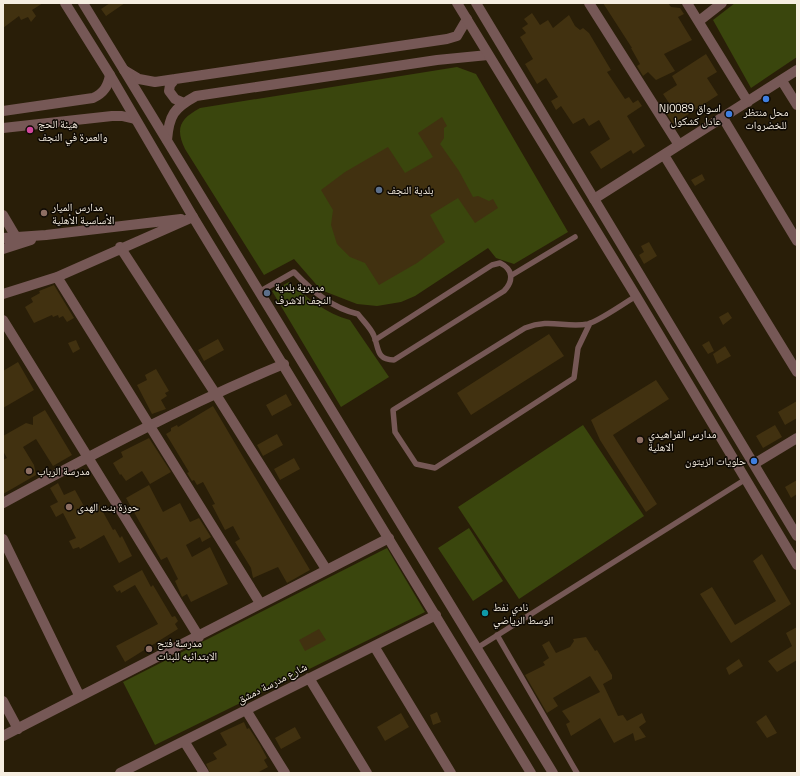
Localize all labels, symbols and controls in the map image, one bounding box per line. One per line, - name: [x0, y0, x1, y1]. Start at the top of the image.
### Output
- marker: محل منتظر للخضروات: [761, 94, 771, 104]
- place label: NJ0089 اسواق عادل كشكول: [659, 100, 721, 129]
- place label: محل منتظر للخضروات: [743, 104, 788, 133]
- marker: NJ0089 اسواق عادل كشكول: [724, 109, 734, 119]
- place label: هيئة الحج والعمرة في النجف: [38, 116, 108, 146]
- marker: هيئة الحج والعمرة في النجف: [25, 125, 35, 135]
- place label: بلدية النجف: [387, 182, 434, 198]
- marker: بلدية النجف: [374, 185, 384, 195]
- place label: مدارس الميار الأساسية الأهلية: [51, 199, 114, 228]
- marker: مدارس الميار الأساسية الأهلية: [39, 208, 49, 218]
- place label: مديرية بلدية النجف الاشرف: [275, 279, 331, 308]
- marker: مديرية بلدية النجف الاشرف: [262, 288, 272, 298]
- place label: مدارس الفراهيدي الاهلية: [648, 426, 717, 455]
- marker: مدارس الفراهيدي الاهلية: [635, 435, 645, 445]
- place label: حلويات الزيتون: [685, 453, 746, 469]
- marker: حلويات الزيتون: [749, 456, 759, 466]
- place label: مدرسة الرباب: [37, 463, 90, 479]
- marker: مدرسة الرباب: [24, 466, 34, 476]
- place label: حوزة بنت الهدى: [77, 499, 139, 515]
- marker: حوزة بنت الهدى: [64, 502, 74, 512]
- place label: نادي نفط الوسط الرياضي: [493, 599, 553, 629]
- marker: نادي نفط الوسط الرياضي: [480, 608, 490, 618]
- place label: مدرسة فتح الابتدائيه للبنات: [157, 635, 217, 664]
- marker: مدرسة فتح الابتدائيه للبنات: [144, 644, 154, 654]
- street label: شارع مدرسة دمشق: [234, 659, 310, 707]

